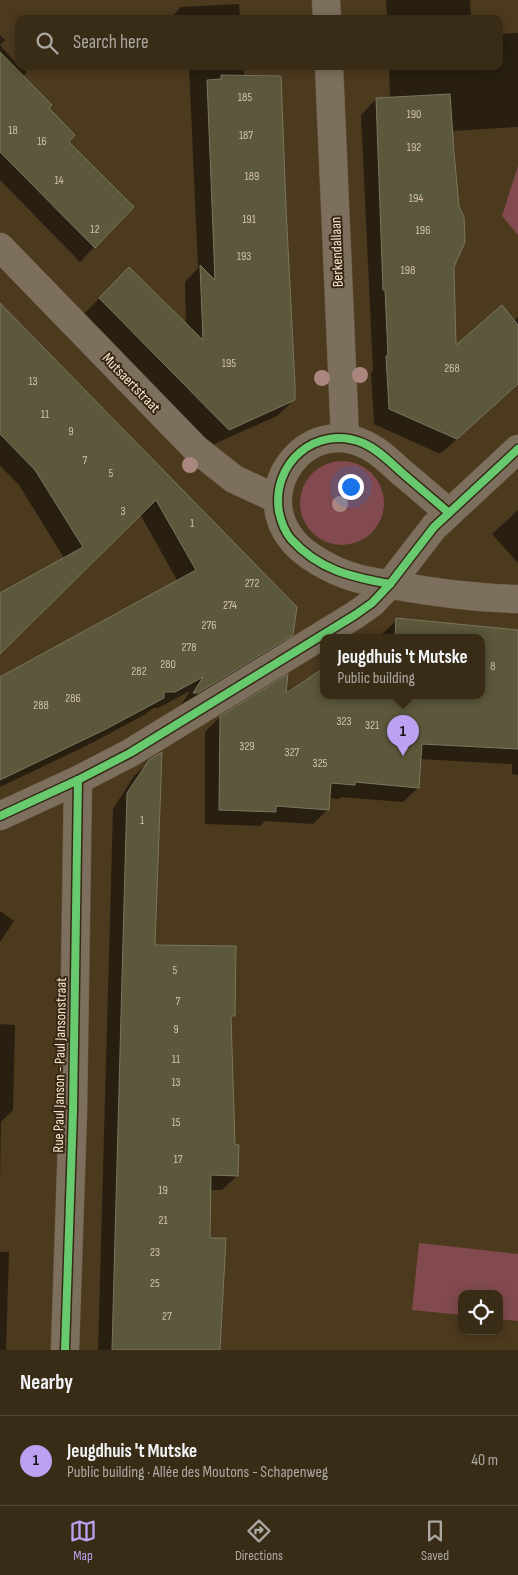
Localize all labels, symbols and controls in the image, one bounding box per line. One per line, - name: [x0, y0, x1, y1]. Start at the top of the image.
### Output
- search box: [15, 15, 503, 70]
- icon: search: [33, 29, 61, 57]
- text: Search here: [73, 31, 149, 54]
- house number: 185: [238, 90, 252, 105]
- house number: 190: [407, 107, 421, 122]
- house number: 18: [8, 123, 18, 138]
- house number: 187: [239, 128, 253, 143]
- house number: 16: [37, 134, 47, 149]
- house number: 192: [407, 140, 421, 155]
- house number: 189: [245, 169, 259, 184]
- house number: 14: [54, 173, 64, 188]
- house number: 194: [409, 191, 423, 206]
- house number: 191: [242, 212, 257, 227]
- street label: Berkendallaan: [326, 216, 348, 288]
- house number: 12: [90, 222, 100, 237]
- house number: 196: [416, 223, 430, 238]
- house number: 193: [237, 249, 251, 264]
- house number: 198: [401, 263, 415, 278]
- street label: Mutsaertstraat: [98, 349, 164, 417]
- house number: 195: [222, 356, 236, 371]
- house number: 268: [444, 361, 460, 376]
- house number: 13: [28, 374, 38, 389]
- house number: 11: [41, 407, 50, 422]
- house number: 9: [68, 424, 74, 439]
- house number: 7: [83, 453, 88, 468]
- house number: 5: [109, 466, 114, 481]
- your location: [338, 474, 364, 500]
- house number: 3: [120, 504, 126, 519]
- house number: 1: [190, 516, 195, 531]
- house number: 272: [245, 576, 259, 591]
- house number: 274: [223, 598, 237, 613]
- house number: 276: [201, 618, 217, 633]
- popup: [320, 634, 485, 699]
- house number: 278: [182, 640, 196, 655]
- text: Jeugdhuis 't Mutske: [337, 646, 468, 669]
- house number: 280: [160, 657, 176, 672]
- house number: 8: [490, 659, 496, 674]
- house number: 282: [131, 664, 147, 679]
- text: Public building: [337, 669, 415, 688]
- house number: 286: [65, 691, 81, 706]
- house number: 288: [33, 698, 49, 713]
- house number: 323: [336, 714, 352, 729]
- pin: 1: [387, 715, 419, 756]
- house number: 321: [365, 718, 380, 733]
- house number: 329: [239, 739, 255, 754]
- house number: 327: [285, 745, 300, 760]
- house number: 325: [313, 756, 328, 771]
- house number: 1: [140, 813, 145, 828]
- house number: 5: [173, 963, 178, 978]
- street label: Rue Paul Janson - Paul Jansonstraat: [49, 977, 71, 1153]
- house number: 7: [176, 994, 181, 1009]
- house number: 9: [173, 1022, 179, 1037]
- house number: 11: [172, 1052, 181, 1067]
- house number: 13: [171, 1075, 181, 1090]
- house number: 15: [171, 1115, 181, 1130]
- house number: 17: [174, 1152, 183, 1167]
- house number: 19: [158, 1183, 168, 1198]
- house number: 21: [158, 1213, 168, 1228]
- house number: 23: [150, 1245, 160, 1260]
- house number: 25: [150, 1276, 160, 1291]
- map controls: [458, 1290, 503, 1335]
- button: locate: [458, 1290, 503, 1335]
- house number: 27: [162, 1309, 172, 1324]
- text: Nearby: [20, 1370, 73, 1395]
- text: Jeugdhuis 't Mutske: [67, 1440, 197, 1463]
- text: 1: [33, 1451, 39, 1470]
- text: 40 m: [471, 1451, 498, 1470]
- text: Public building · Allée des Moutons - Schapenweg: [67, 1463, 328, 1482]
- tab: Map: [69, 1517, 97, 1564]
- tab: Directions: [235, 1517, 283, 1564]
- tab: Saved: [421, 1517, 449, 1564]

